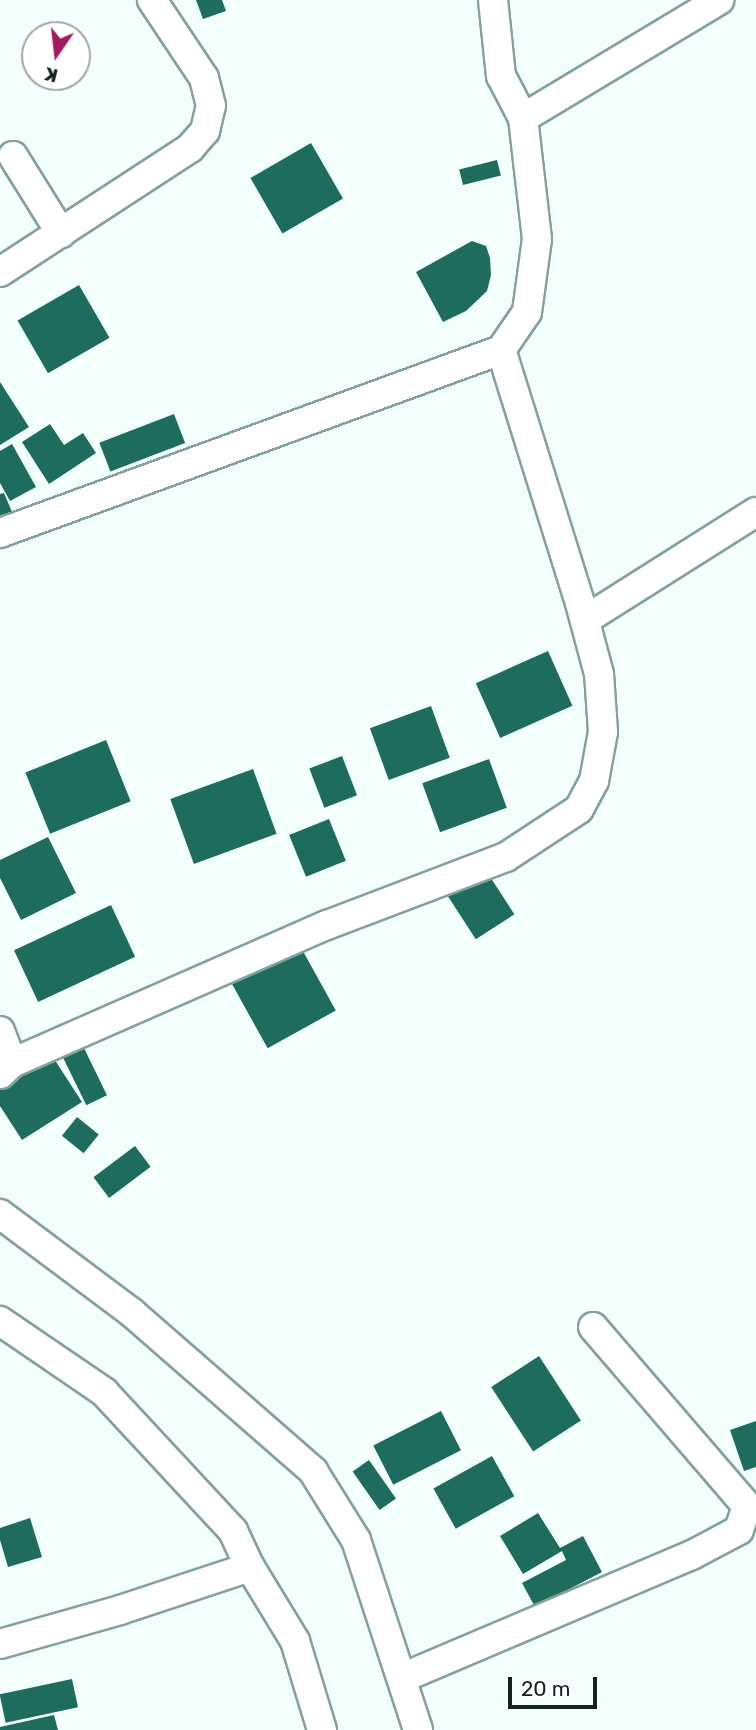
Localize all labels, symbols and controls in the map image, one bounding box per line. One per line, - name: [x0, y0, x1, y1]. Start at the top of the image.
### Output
- north arrow: [21, 21, 91, 91]
- text: K: [42, 62, 60, 88]
- scale bar: [511, 1664, 600, 1708]
- text: 20 m: [521, 1676, 570, 1701]

